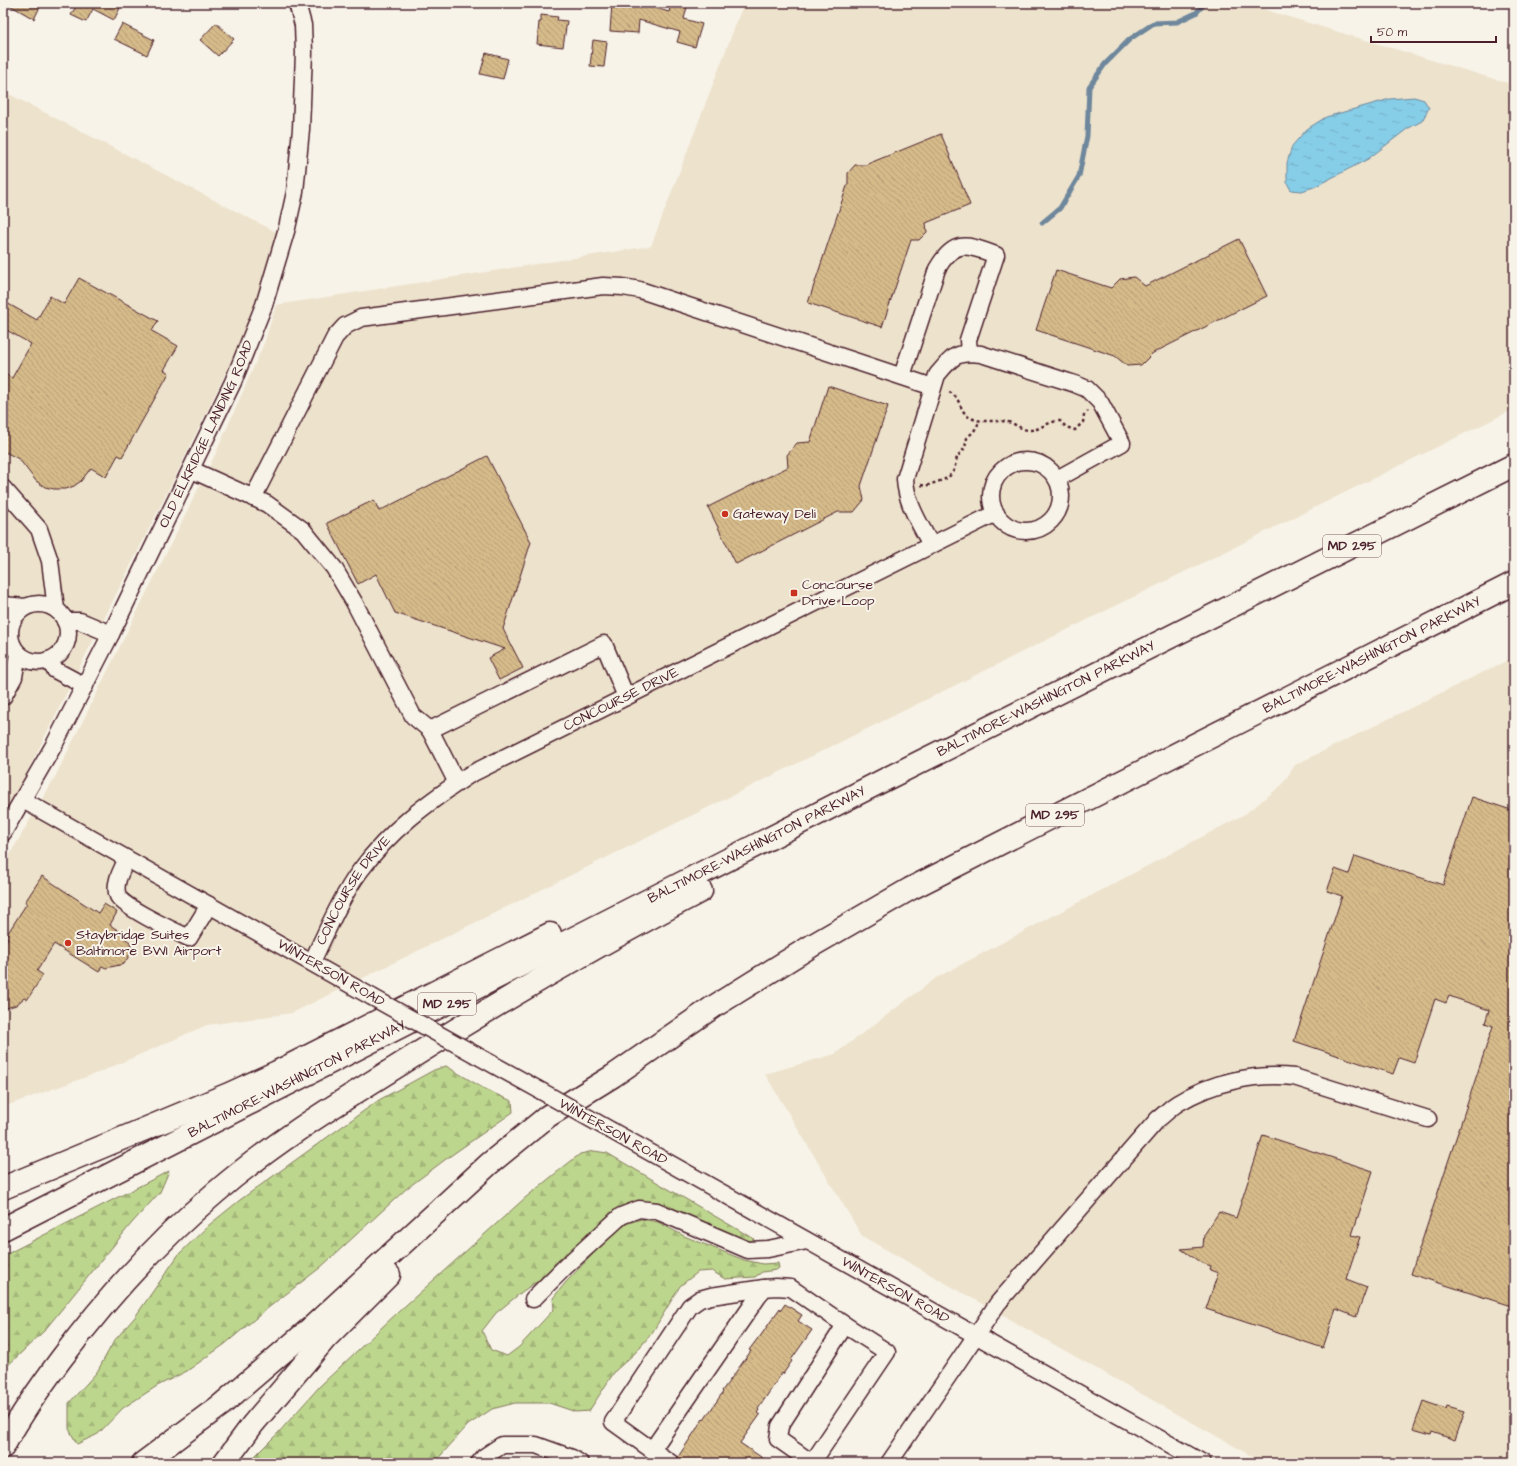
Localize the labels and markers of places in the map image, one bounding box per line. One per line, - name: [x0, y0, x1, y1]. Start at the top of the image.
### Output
- place label: Gateway Deli: [733, 504, 816, 524]
- marker: Gateway Deli: [720, 509, 730, 519]
- place label: Concourse Drive Loop: [802, 575, 875, 611]
- marker: Concourse Drive Loop: [789, 588, 799, 598]
- place label: Staybridge Suites Baltimore BWI Airport: [76, 925, 222, 961]
- marker: Staybridge Suites Baltimore BWI Airport: [63, 938, 73, 948]

